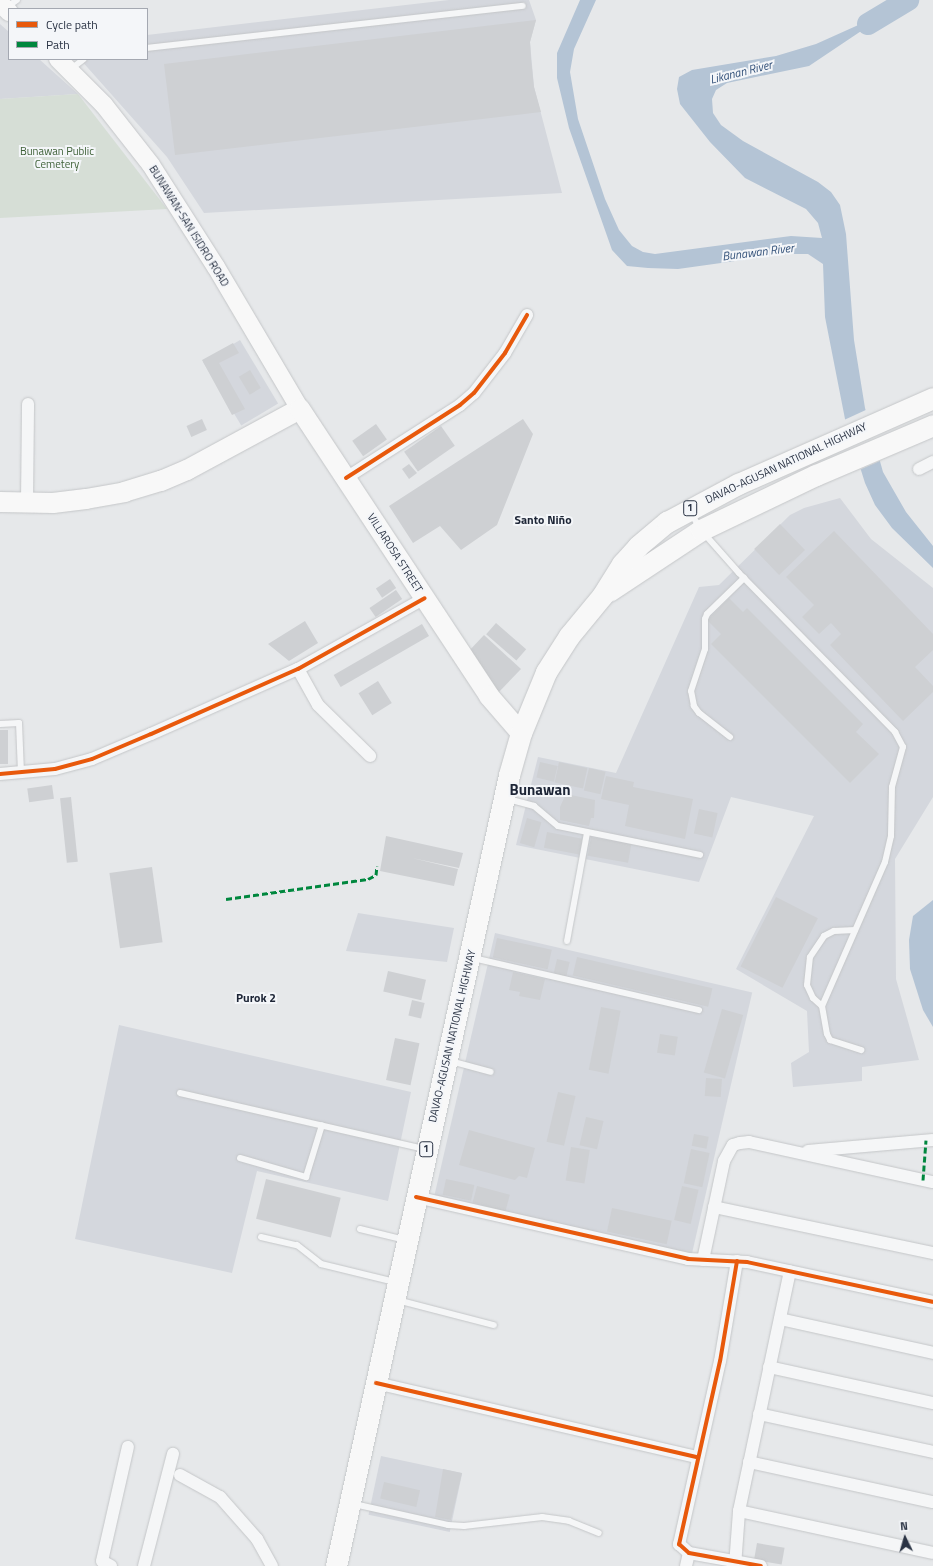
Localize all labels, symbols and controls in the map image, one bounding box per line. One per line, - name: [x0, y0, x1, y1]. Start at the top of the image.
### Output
- legend: [8, 8, 148, 60]
- text: Cycle path: [46, 15, 98, 34]
- text: Path: [46, 35, 70, 54]
- water label: Likanan River: [709, 57, 773, 87]
- park label: Bunawan Public Cemetery: [20, 145, 94, 171]
- street label: BUNAWAN-SAN ISIDRO ROAD: [146, 163, 232, 289]
- water label: Bunawan River: [721, 240, 795, 264]
- street label: DAVAO-AGUSAN NATIONAL HIGHWAY: [703, 420, 869, 506]
- road number: 1: [683, 500, 697, 516]
- street label: VILLAROSA STREET: [365, 511, 425, 595]
- district label: Santo Niño: [514, 513, 572, 527]
- district label: Bunawan: [510, 781, 570, 799]
- street label: DAVAO-AGUSAN NATIONAL HIGHWAY: [426, 948, 478, 1124]
- district label: Purok 2: [236, 991, 276, 1005]
- road number: 1: [419, 1141, 433, 1157]
- north arrow: [885, 1518, 925, 1558]
- text: N: [899, 1518, 908, 1534]

